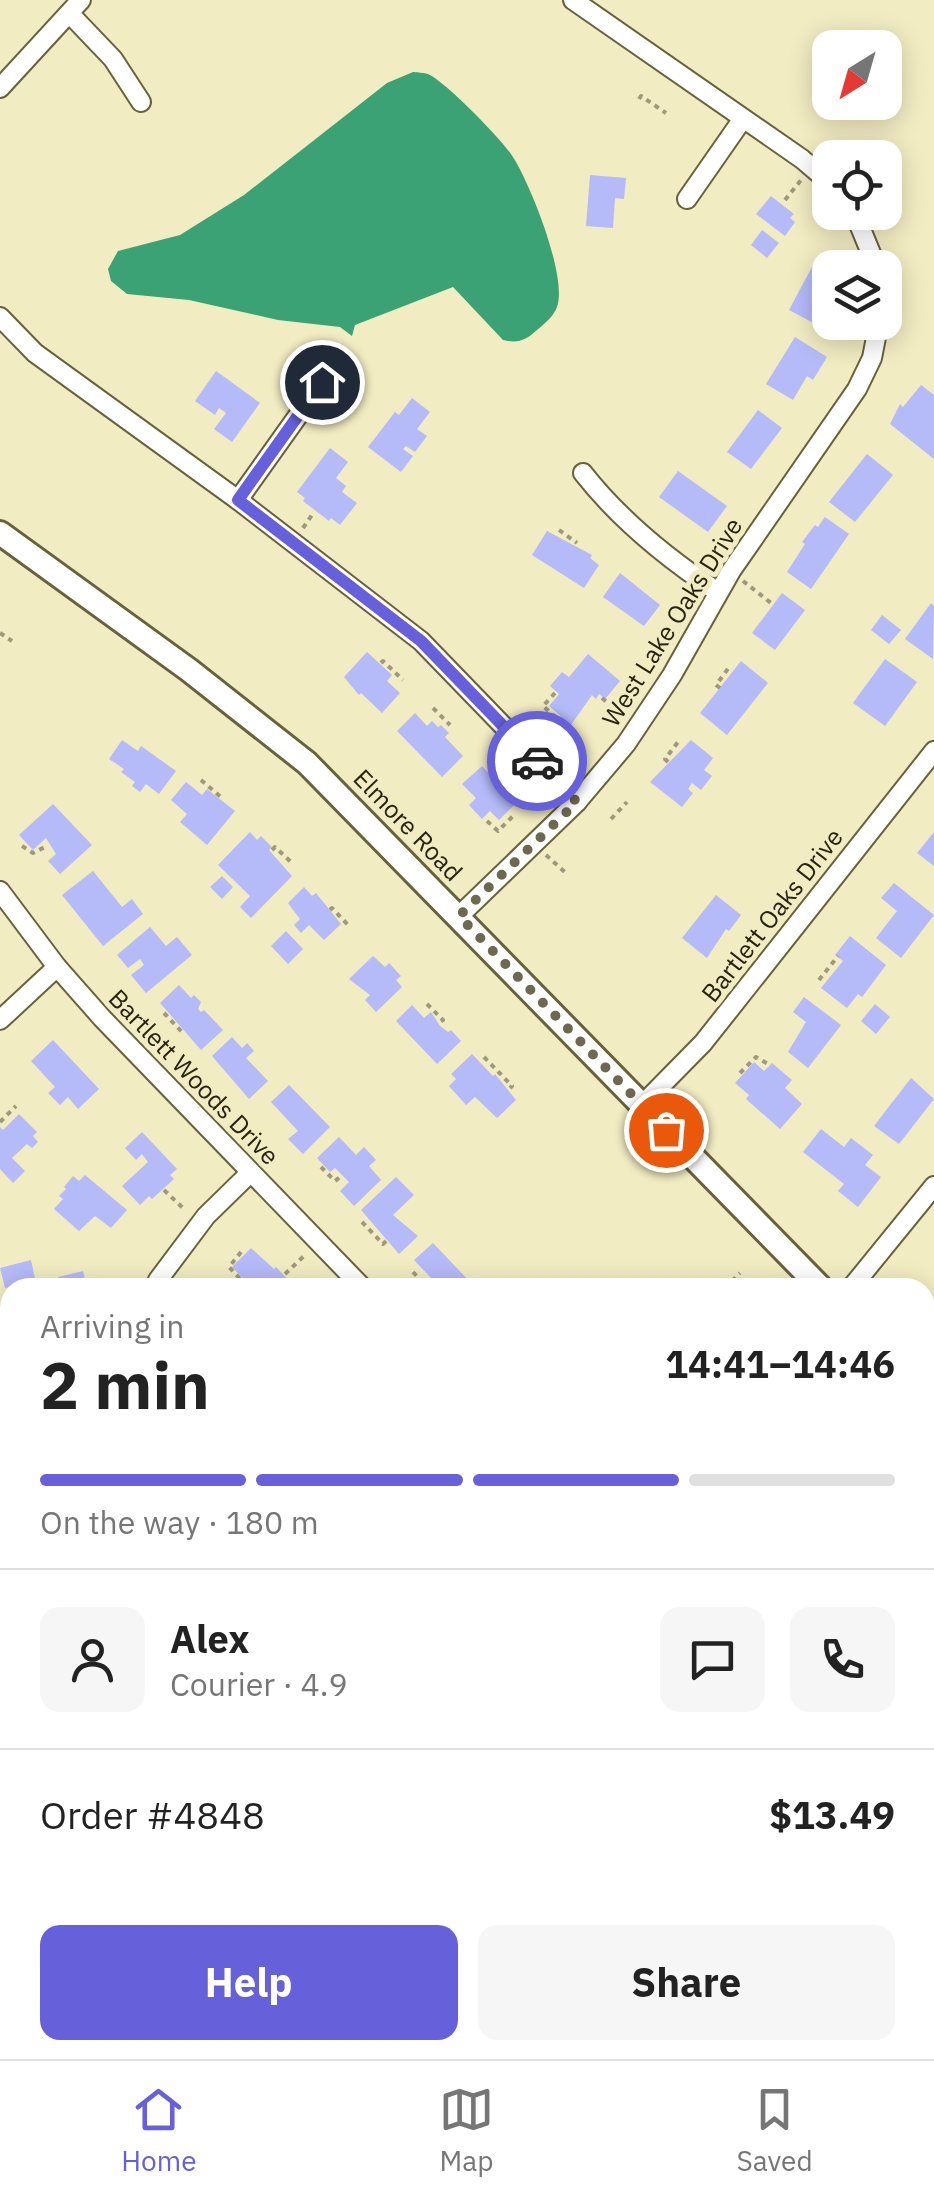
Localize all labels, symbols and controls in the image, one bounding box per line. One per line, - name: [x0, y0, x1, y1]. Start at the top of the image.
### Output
- north arrow: [812, 30, 902, 120]
- map controls: [812, 30, 902, 340]
- button: locate: [812, 140, 902, 230]
- button: layers: [812, 250, 902, 340]
- pin: [280, 340, 365, 425]
- icon: home: [295, 355, 350, 410]
- street label: West Lake Oaks Drive: [594, 511, 749, 733]
- courier: [487, 711, 587, 811]
- icon: car: [510, 734, 565, 789]
- street label: Elmore Road: [347, 762, 470, 888]
- street label: Bartlett Oaks Drive: [693, 821, 850, 1008]
- street label: Bartlett Woods Drive: [102, 982, 287, 1172]
- pin: [624, 1088, 709, 1173]
- icon: bag: [639, 1103, 694, 1158]
- text: Arriving in: [40, 1305, 185, 1347]
- text: 14:41–14:46: [665, 1339, 895, 1388]
- text: 2 min: [40, 1342, 210, 1427]
- text: On the way · 180 m: [40, 1501, 319, 1543]
- button: person: [40, 1607, 145, 1712]
- button: chat: [660, 1607, 765, 1712]
- button: phone: [790, 1607, 895, 1712]
- text: Alex: [170, 1614, 250, 1663]
- text: Courier · 4.9: [170, 1663, 348, 1705]
- text: Order #4848: [40, 1790, 265, 1839]
- text: $13.49: [769, 1790, 895, 1839]
- button: Help: [40, 1925, 458, 2040]
- button: Share: [478, 1925, 895, 2040]
- tab: Home: [121, 2082, 197, 2179]
- tab: Map: [439, 2082, 494, 2179]
- tab: Saved: [737, 2082, 813, 2179]

